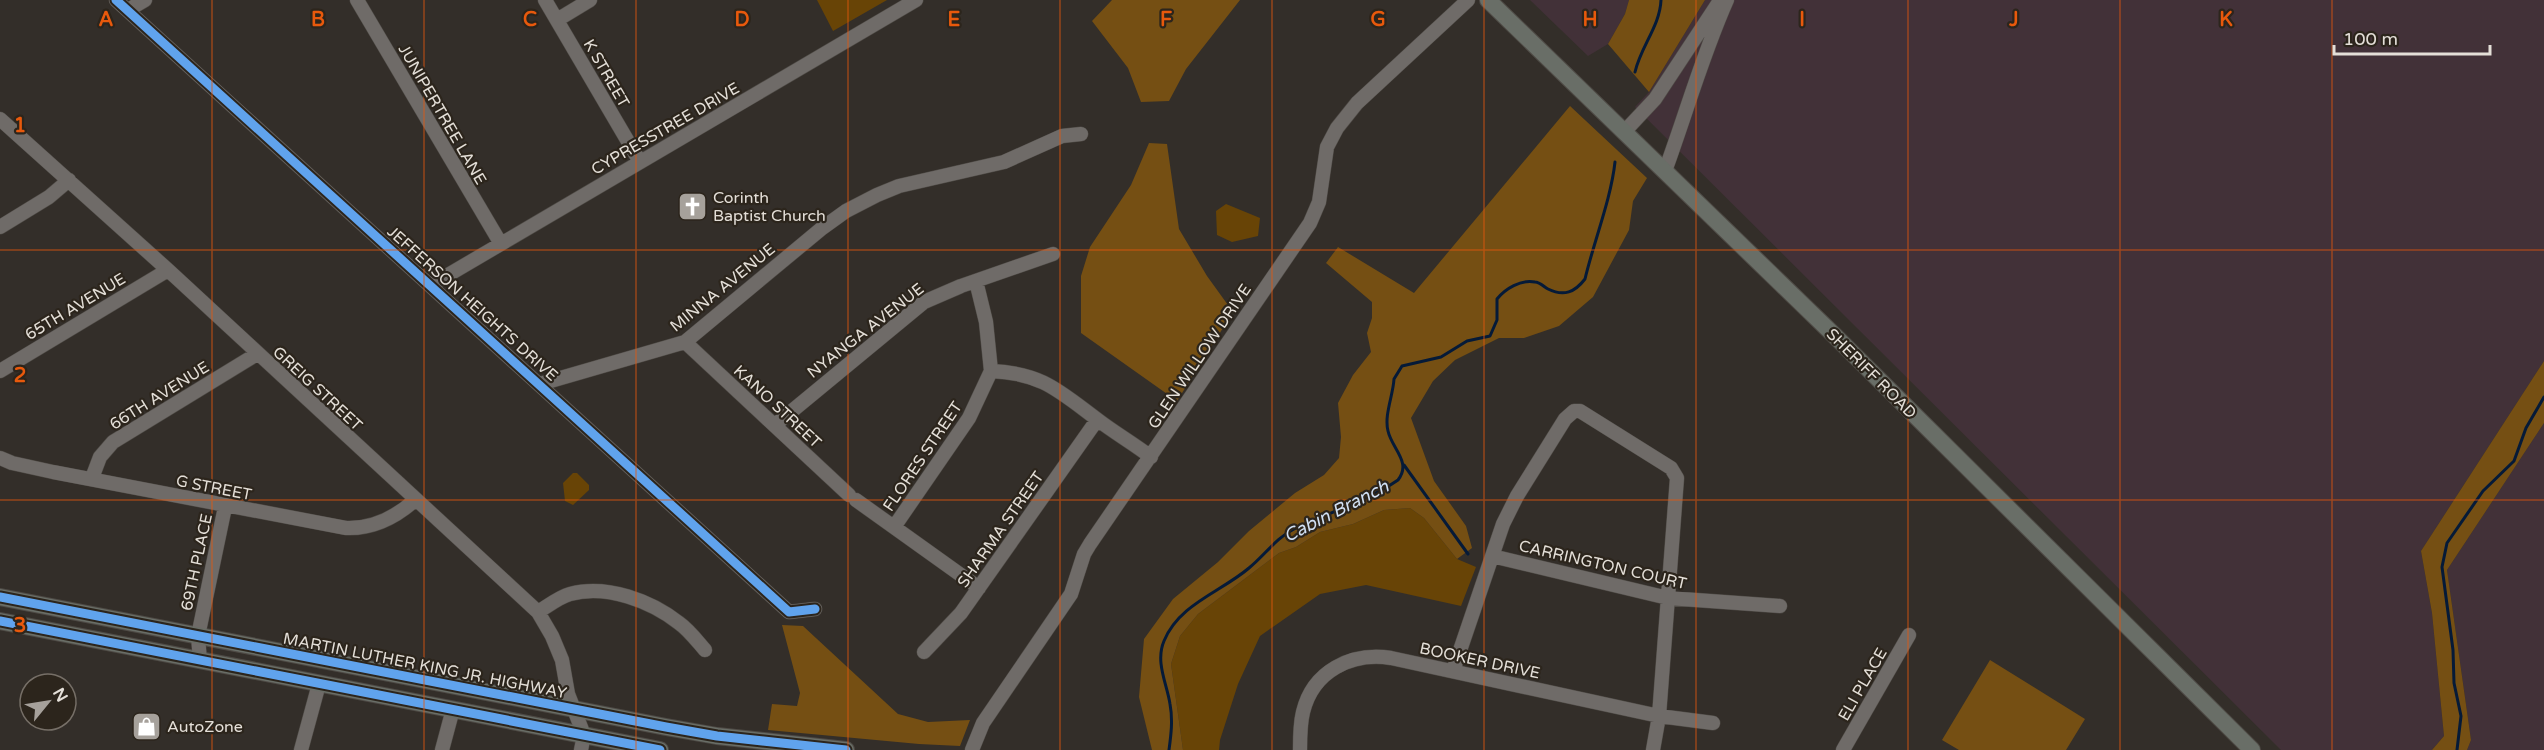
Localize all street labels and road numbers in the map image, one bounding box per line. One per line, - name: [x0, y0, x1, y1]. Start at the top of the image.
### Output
- street label: K STREET: [579, 36, 634, 111]
- street label: JUNIPERTREE LANE: [394, 41, 491, 188]
- street label: CYPRESSTREE DRIVE: [588, 78, 743, 179]
- street label: JEFFERSON HEIGHTS DRIVE: [383, 222, 562, 386]
- street label: MINNA AVENUE: [666, 239, 779, 336]
- street label: 65TH AVENUE: [22, 269, 129, 345]
- street label: NYANGA AVENUE: [803, 279, 928, 383]
- street label: GLEN WILLOW DRIVE: [1144, 280, 1256, 433]
- street label: SHERIFF ROAD: [1822, 324, 1921, 423]
- street label: GREIG STREET: [268, 342, 366, 435]
- street label: 66TH AVENUE: [106, 357, 213, 434]
- street label: KANO STREET: [729, 361, 826, 453]
- street label: FLORES STREET: [879, 398, 967, 515]
- street label: SHARMA STREET: [953, 467, 1049, 592]
- street label: G STREET: [174, 471, 254, 505]
- street label: 69TH PLACE: [177, 512, 217, 613]
- street label: CARRINGTON COURT: [1517, 536, 1689, 594]
- street label: MARTIN LUTHER KING JR. HIGHWAY: [281, 629, 568, 703]
- street label: BOOKER DRIVE: [1418, 638, 1542, 684]
- street label: ELI PLACE: [1834, 644, 1892, 725]

